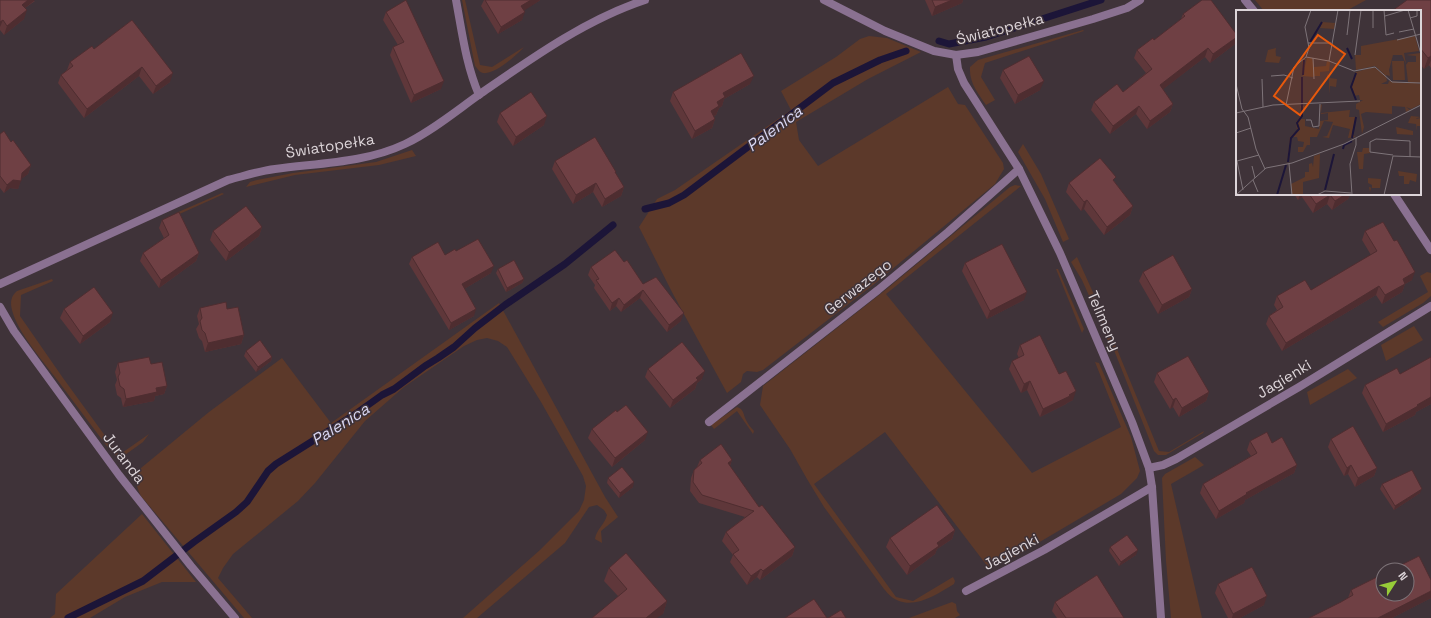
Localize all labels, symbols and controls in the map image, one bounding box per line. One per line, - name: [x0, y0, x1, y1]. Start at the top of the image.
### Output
- street label: Światopełka: [954, 8, 1046, 49]
- inset map: [1236, 10, 1421, 195]
- water label: Palenica: [742, 100, 807, 156]
- street label: Światopełka: [284, 129, 376, 162]
- street label: Gerwazego: [820, 254, 895, 319]
- street label: Telimeny: [1083, 288, 1126, 354]
- street label: Jagienki: [1253, 355, 1314, 402]
- water label: Palenica: [307, 398, 374, 450]
- street label: Juranda: [99, 428, 150, 487]
- street label: Jagienki: [980, 529, 1042, 574]
- north arrow: [1375, 562, 1415, 602]
- text: N: [1395, 569, 1411, 583]

